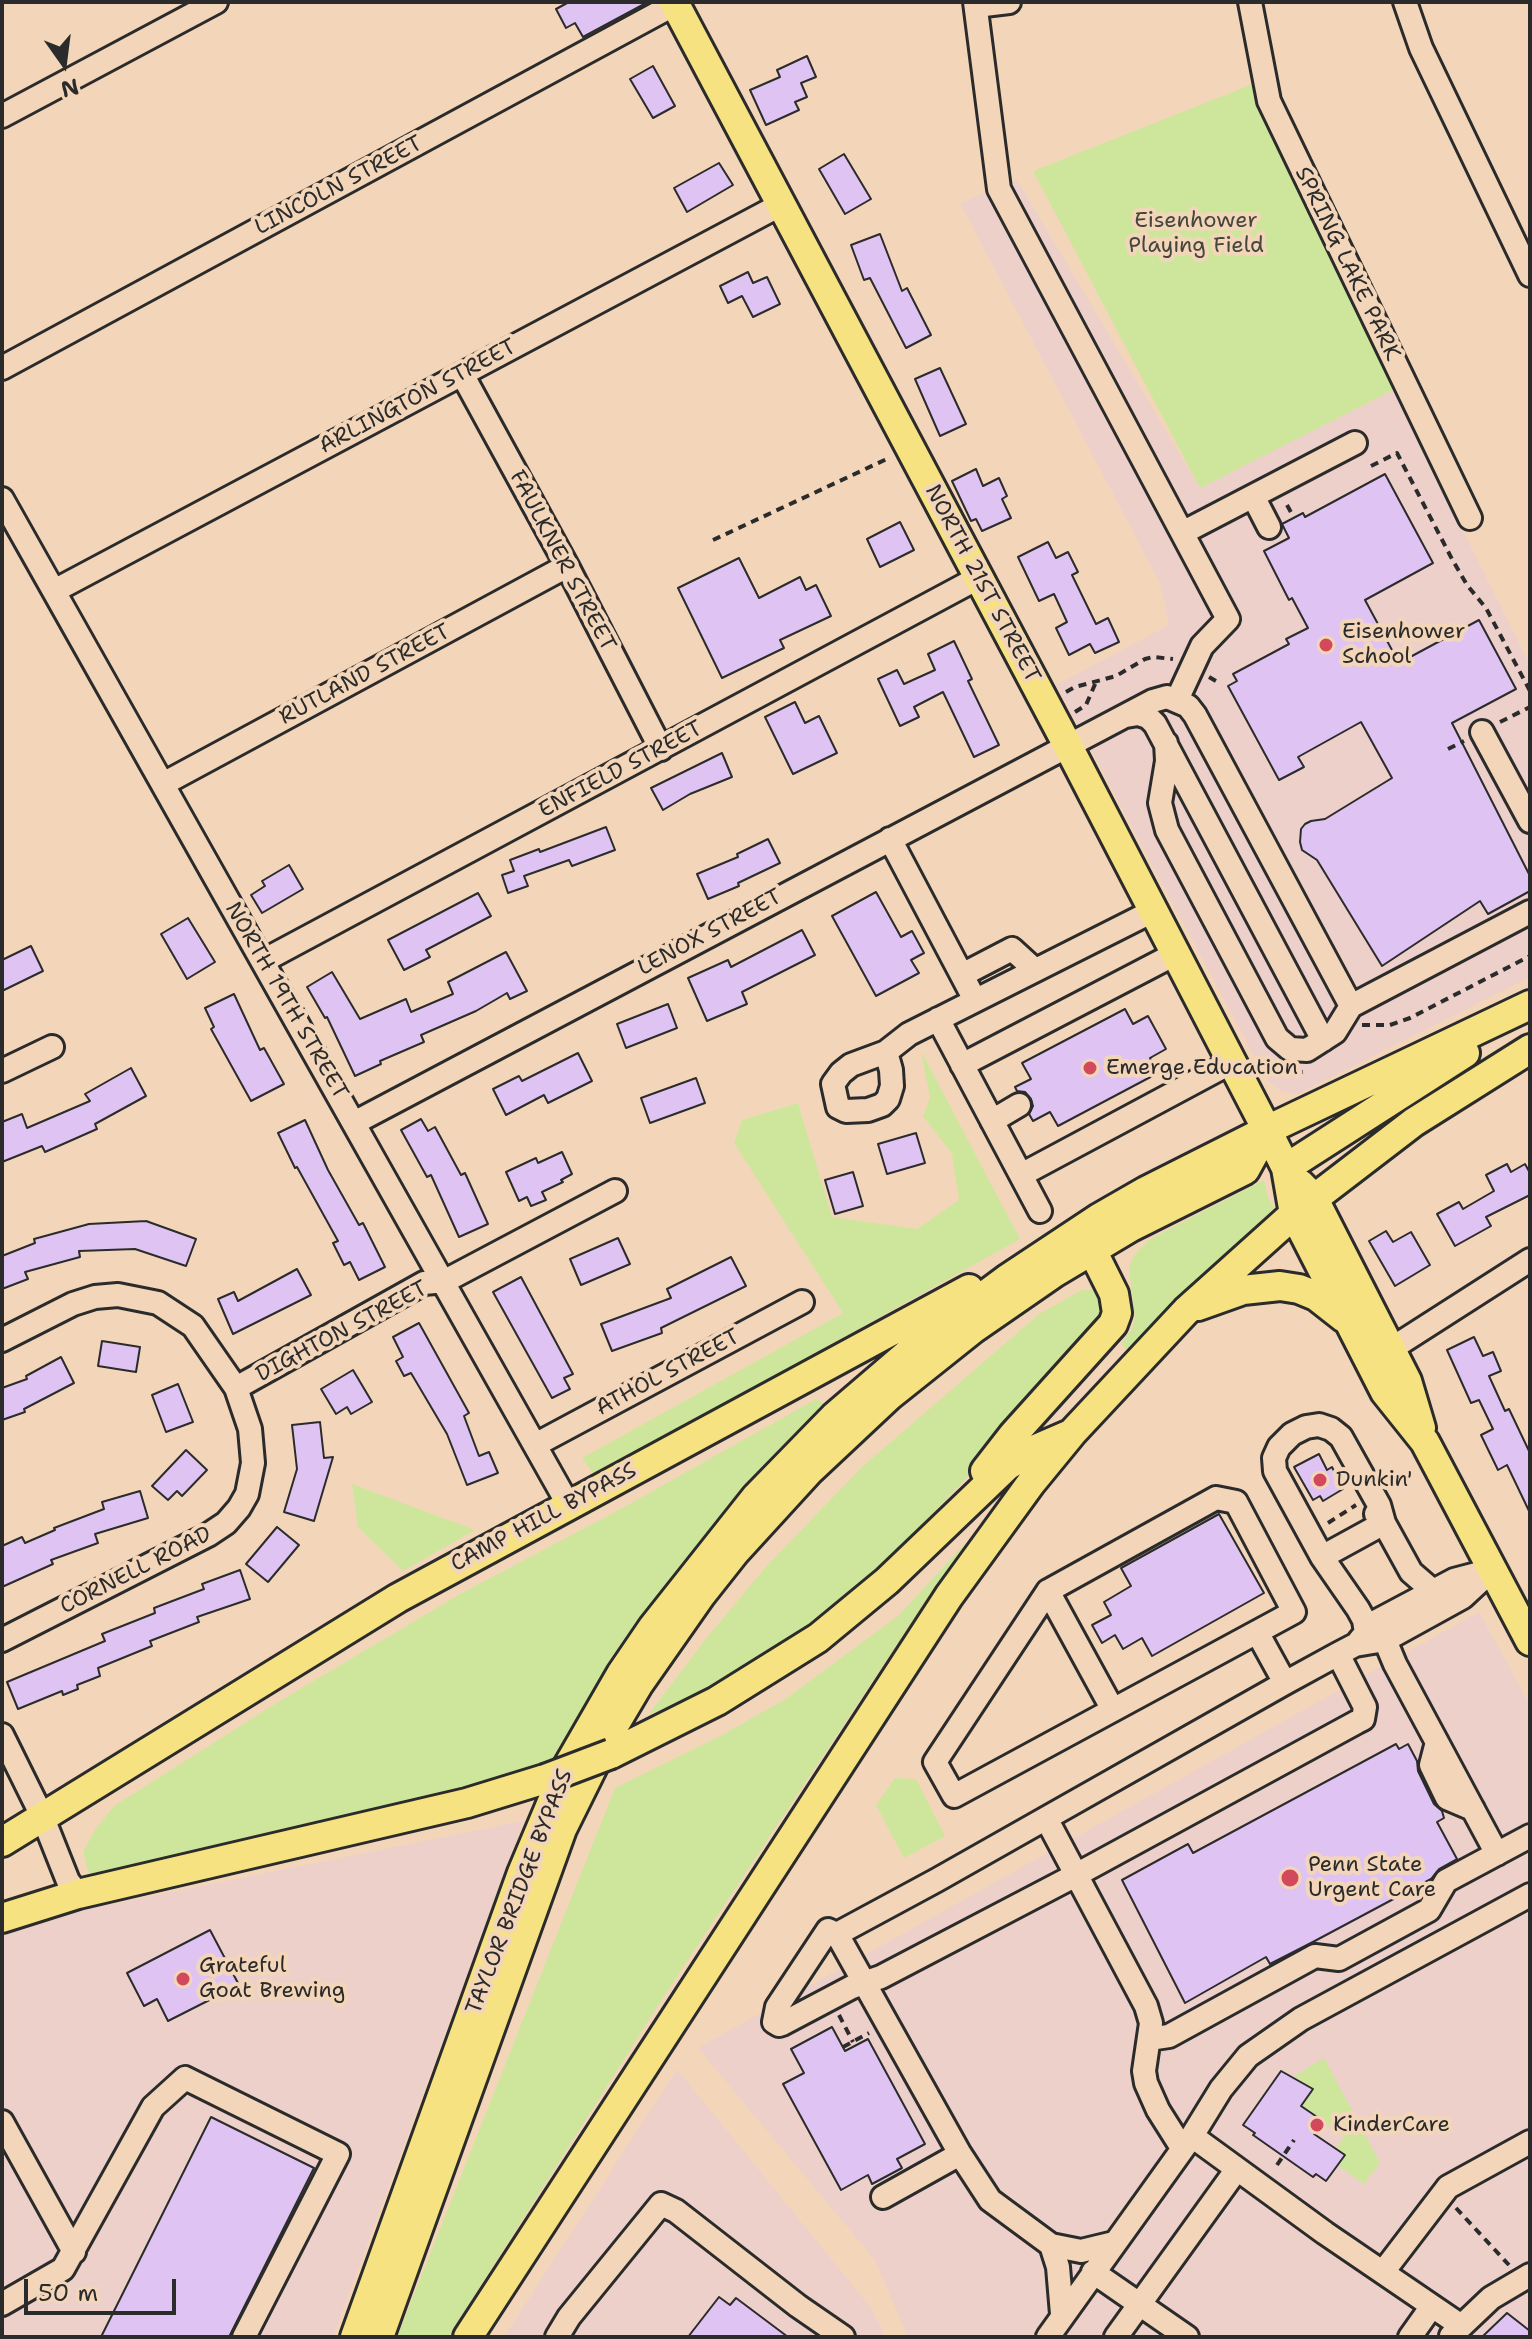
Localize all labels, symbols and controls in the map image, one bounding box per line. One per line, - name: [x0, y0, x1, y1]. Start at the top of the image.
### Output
- north arrow: [24, 24, 104, 104]
- text: N: [58, 72, 82, 104]
- street label: LINCOLN STREET: [251, 131, 427, 241]
- street label: SPRING LAKE PARK: [1289, 163, 1405, 365]
- park label: Eisenhower Playing Field: [1128, 208, 1264, 260]
- street label: ARLINGTON STREET: [315, 334, 521, 460]
- street label: FAULKNER STREET: [503, 466, 621, 656]
- street label: NORTH 21ST STREET: [919, 480, 1045, 688]
- street label: RUTLAND STREET: [275, 619, 455, 731]
- place label: Eisenhower School: [1342, 619, 1465, 670]
- marker: Eisenhower School: [1317, 636, 1335, 654]
- street label: ENFIELD STREET: [535, 716, 707, 824]
- street label: LENOX STREET: [634, 884, 786, 982]
- street label: NORTH 19TH STREET: [219, 898, 353, 1104]
- place label: Emerge Education: [1106, 1055, 1298, 1081]
- marker: Emerge Education: [1081, 1059, 1099, 1077]
- street label: DIGHTON STREET: [252, 1276, 432, 1388]
- street label: ATHOL STREET: [592, 1324, 744, 1422]
- street label: CAMP HILL BYPASS: [447, 1458, 641, 1578]
- place label: Dunkin': [1336, 1467, 1413, 1493]
- marker: Dunkin': [1311, 1471, 1329, 1489]
- street label: CORNELL ROAD: [56, 1522, 216, 1620]
- street label: TAYLOR BRIDGE BYPASS: [461, 1766, 579, 2018]
- place label: Penn State Urgent Care: [1308, 1852, 1436, 1904]
- marker: Penn State Urgent Care: [1279, 1867, 1301, 1889]
- place label: Grateful Goat Brewing: [199, 1953, 345, 2004]
- marker: Grateful Goat Brewing: [174, 1970, 192, 1988]
- place label: KinderCare: [1333, 2112, 1450, 2138]
- marker: KinderCare: [1308, 2116, 1326, 2134]
- scale bar: [28, 2263, 180, 2313]
- text: 50 m: [38, 2277, 98, 2309]

